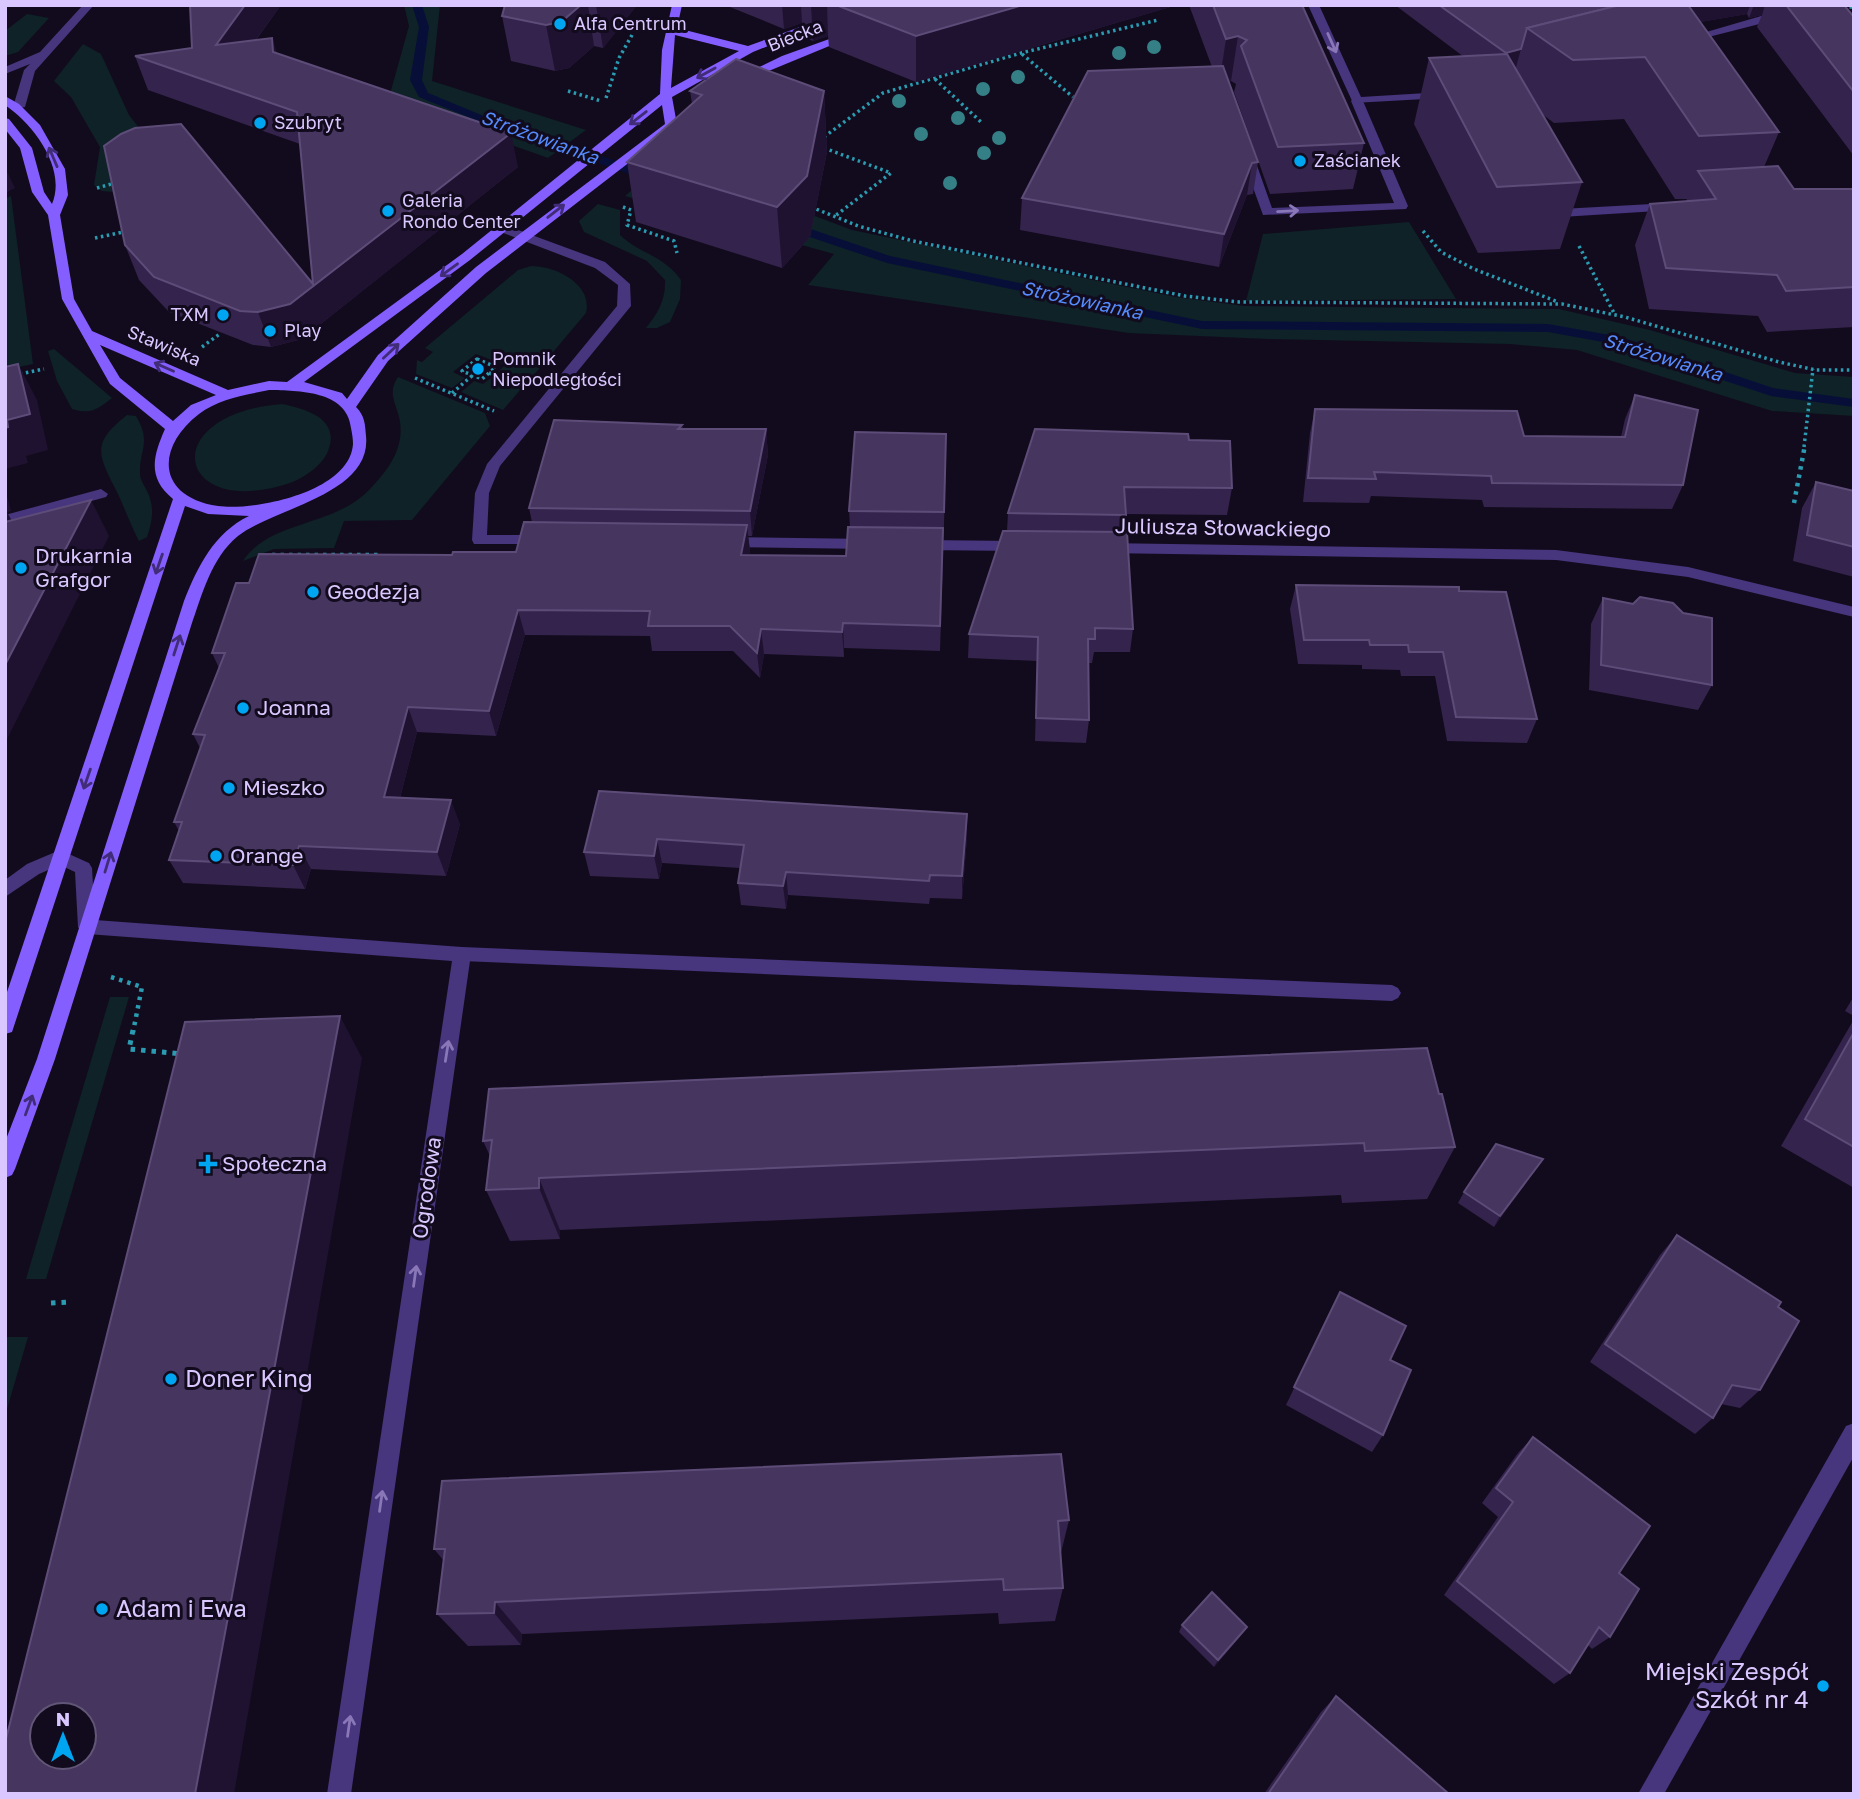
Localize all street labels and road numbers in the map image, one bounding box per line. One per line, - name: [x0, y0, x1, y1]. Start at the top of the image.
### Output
- street label: Biecka: [764, 14, 825, 56]
- street label: Stawiska: [124, 320, 204, 370]
- street label: Juliusza Słowackiego: [1115, 512, 1331, 542]
- street label: Ogrodowa: [406, 1135, 446, 1241]

